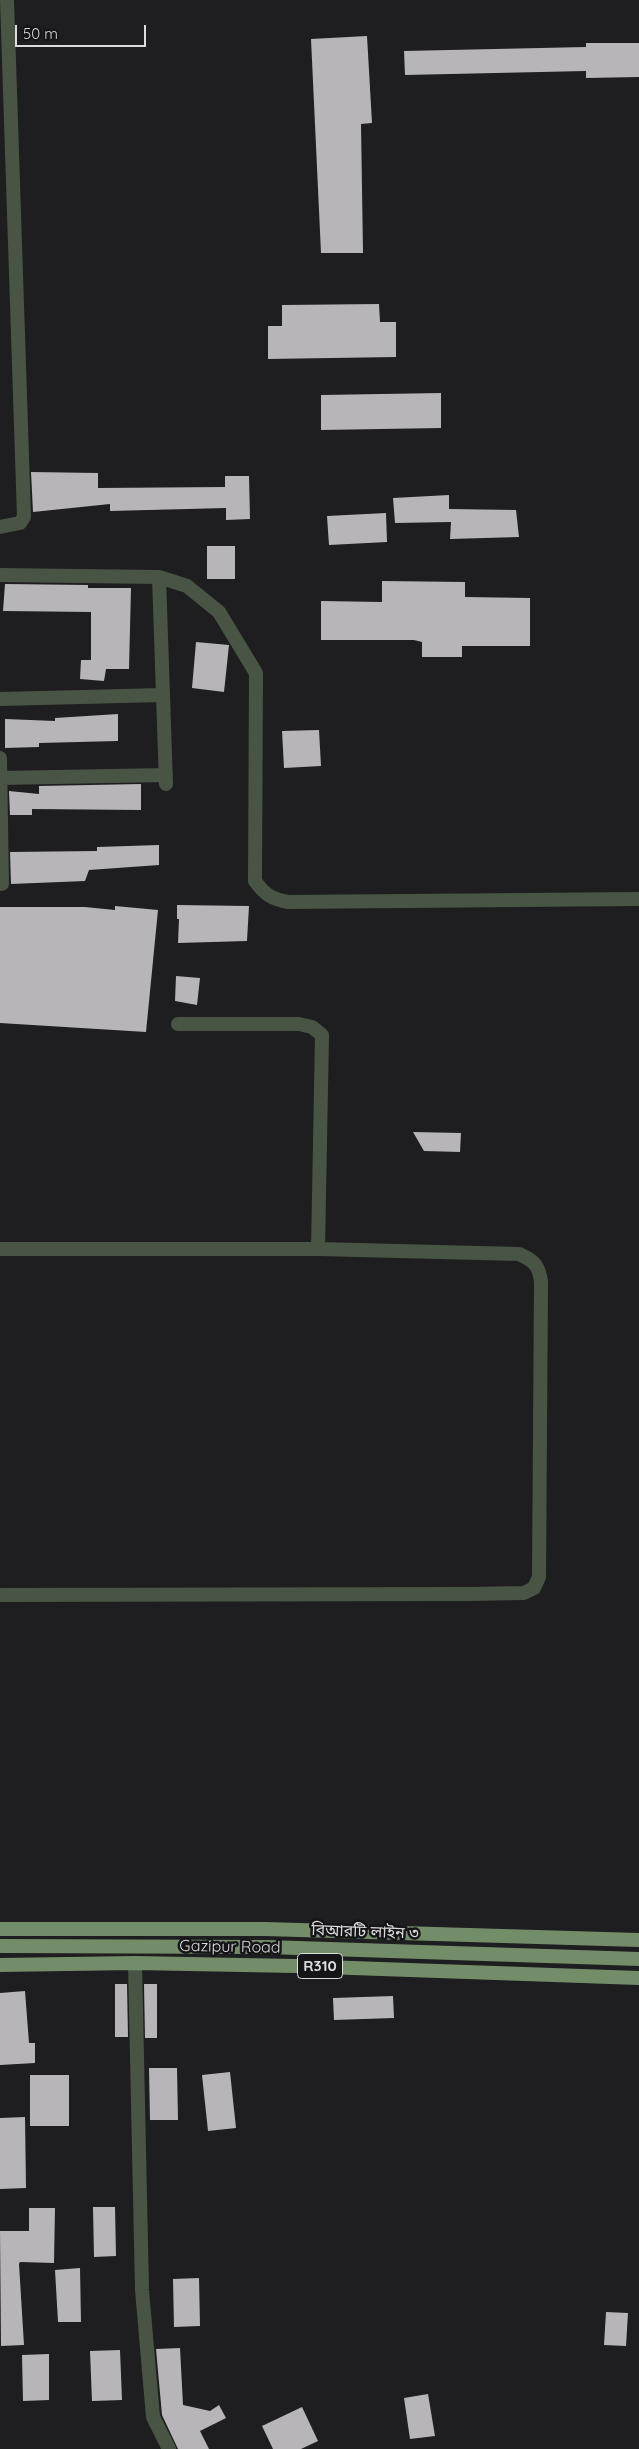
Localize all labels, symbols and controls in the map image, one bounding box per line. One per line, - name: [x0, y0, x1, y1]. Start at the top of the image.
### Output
- scale bar: [18, 15, 149, 47]
- text: 50 m: [23, 24, 58, 43]
- street label: বিআরটি লাইন ৩: [311, 1921, 419, 1943]
- street label: Gazipur Road: [179, 1937, 281, 1957]
- road number: R310: [298, 1954, 342, 1978]

